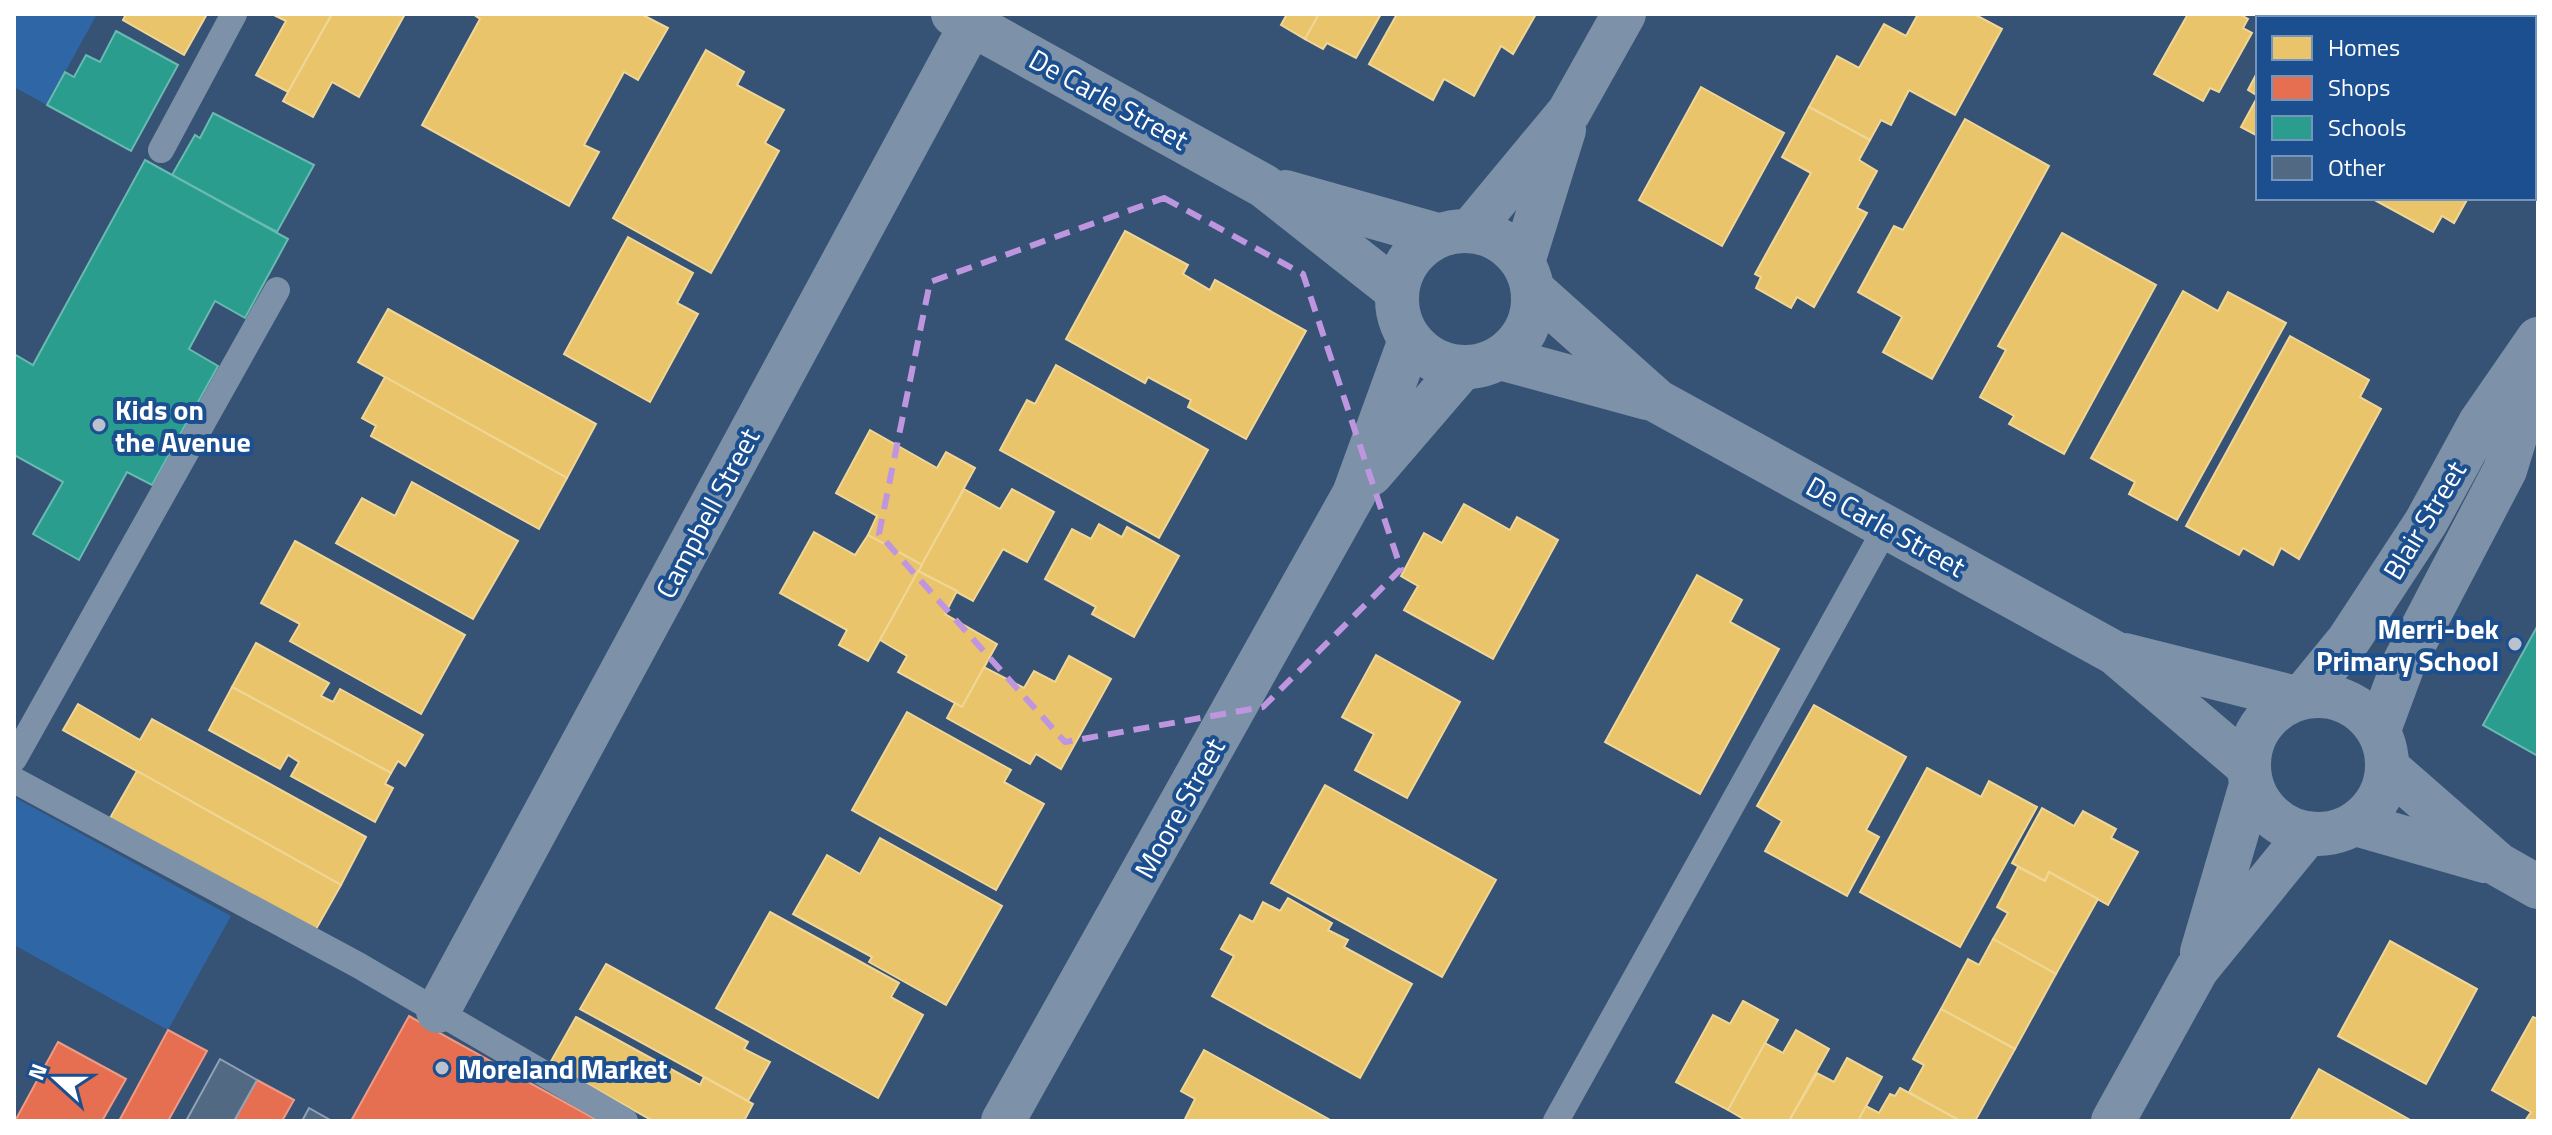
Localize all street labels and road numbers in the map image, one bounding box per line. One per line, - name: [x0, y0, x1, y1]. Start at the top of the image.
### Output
- street label: De Carle Street: [1021, 37, 1197, 161]
- street label: Campbell Street: [644, 420, 770, 606]
- street label: Blair Street: [2372, 452, 2476, 588]
- street label: De Carle Street: [1798, 464, 1974, 588]
- street label: Moore Street: [1123, 730, 1235, 886]

